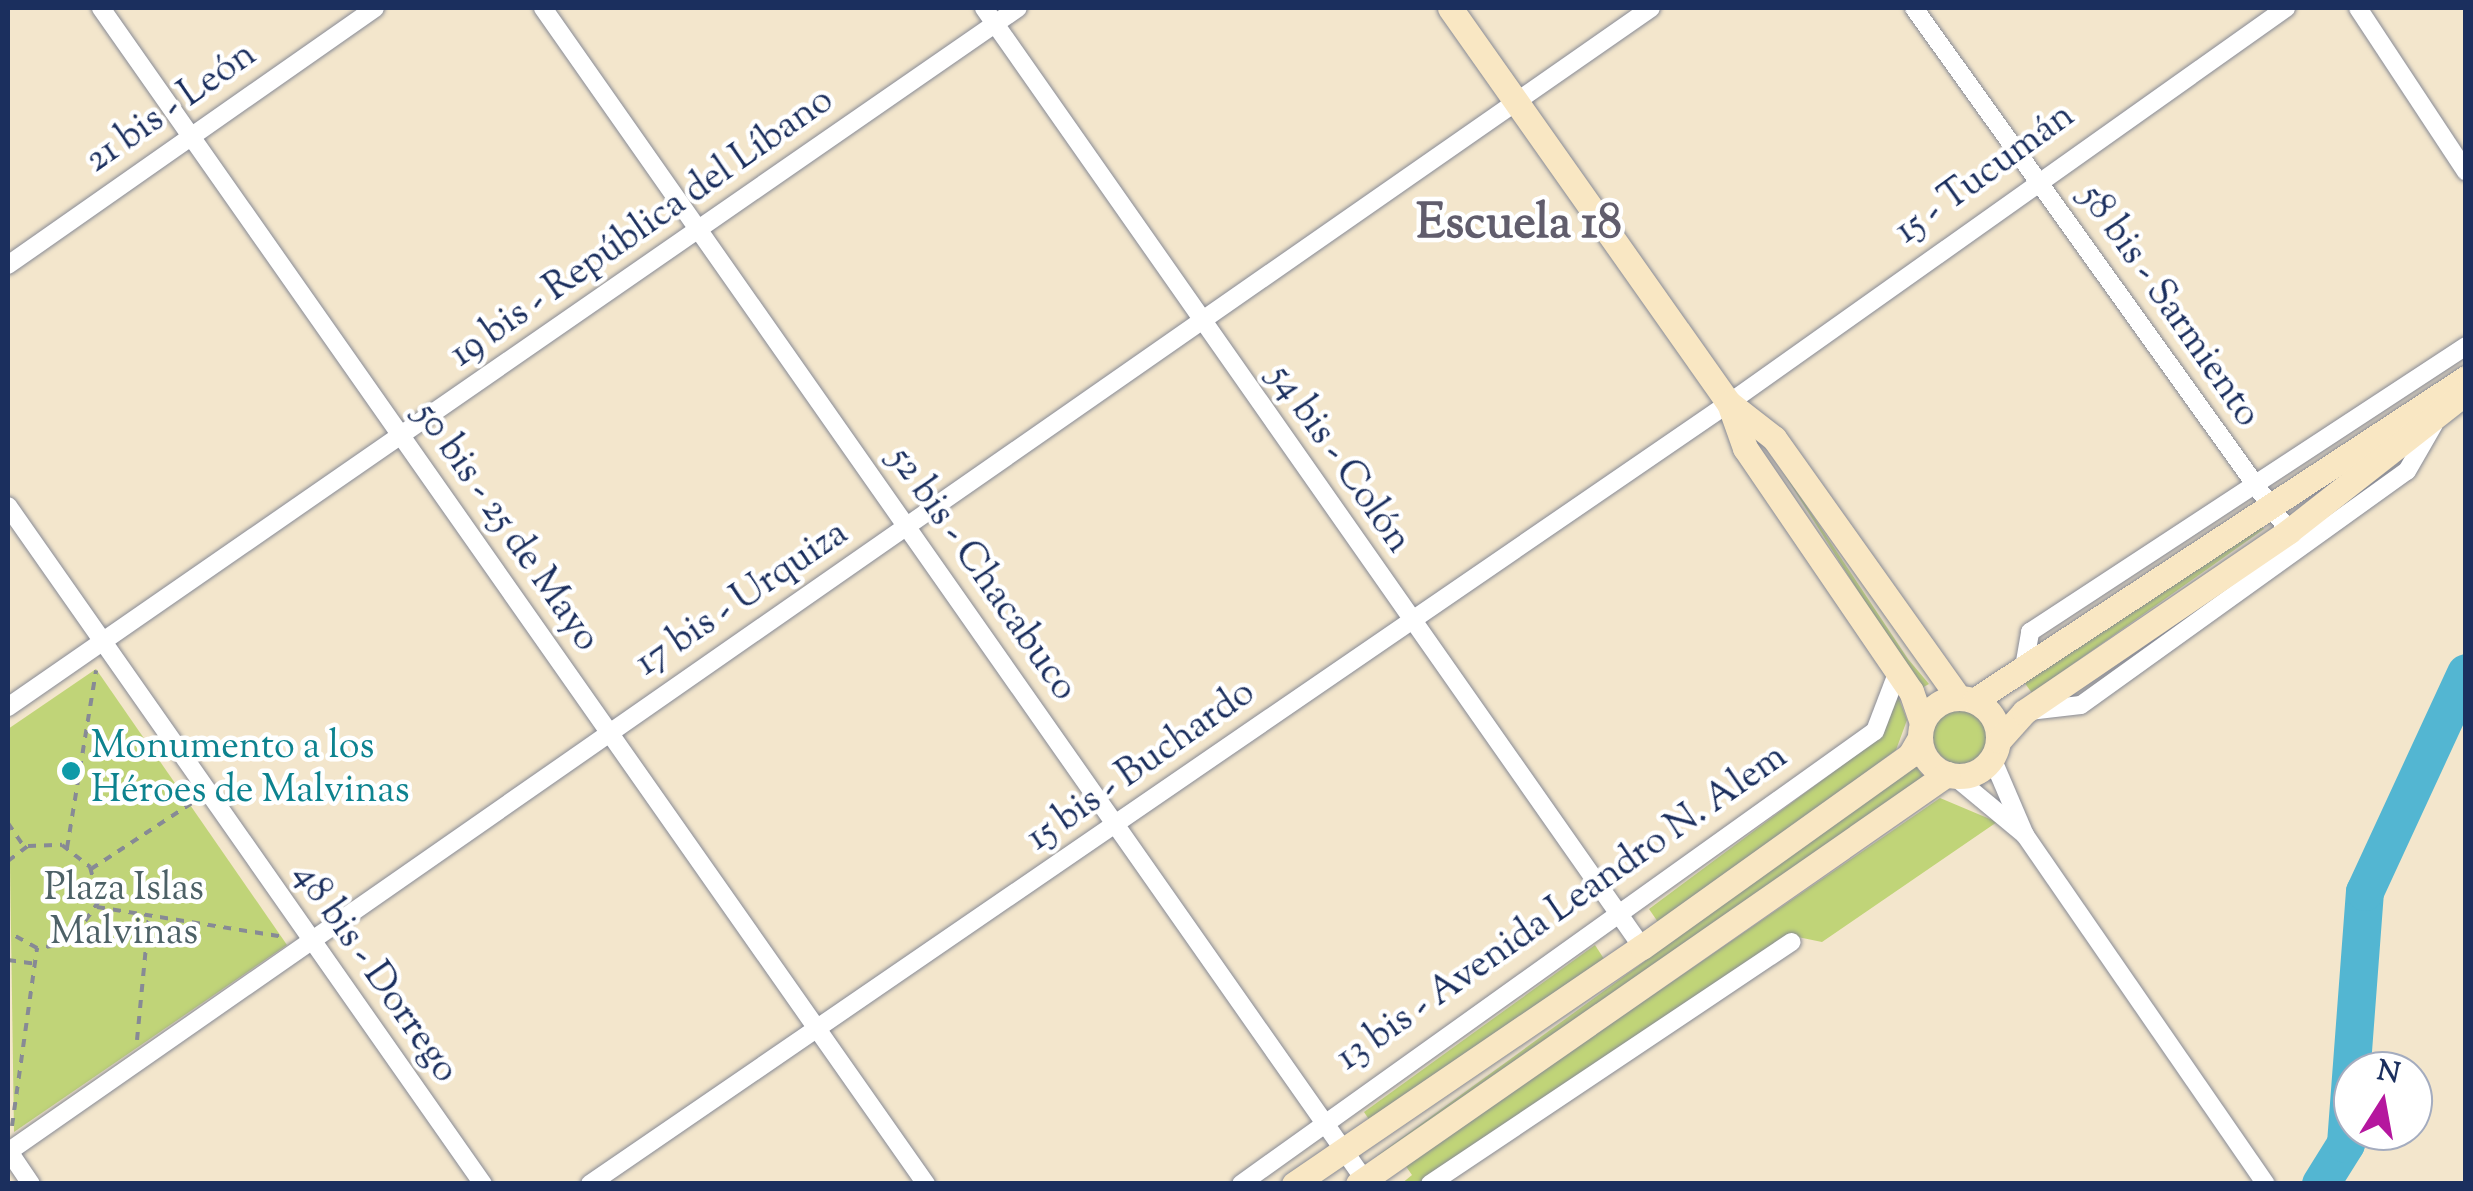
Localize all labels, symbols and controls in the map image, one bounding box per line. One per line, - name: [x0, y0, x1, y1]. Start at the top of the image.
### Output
- street label: 21 bis - León: [78, 33, 266, 185]
- street label: 19 bis - República del Líbano: [443, 79, 843, 379]
- street label: 15 - Tucumán: [1887, 95, 2085, 255]
- street label: 58 bis - Sarmiento: [2068, 177, 2268, 437]
- district label: Escuela 18: [1416, 197, 1622, 255]
- street label: 54 bis - Colón: [1256, 357, 1420, 563]
- street label: 50 bis - 25 de Mayo: [402, 395, 608, 661]
- street label: 52 bis - Chacabuco: [876, 439, 1086, 711]
- street label: 17 bis - Urquiza: [628, 512, 858, 688]
- street label: 15 bis - Buchardo: [1019, 672, 1265, 862]
- place label: Monumento a los Héroes de Malvinas: [91, 726, 410, 816]
- street label: 13 bis - Avenida Leandro N. Alem: [1329, 736, 1797, 1082]
- marker: Monumento a los Héroes de Malvinas: [60, 760, 82, 782]
- street label: 48 bis - Dorrego: [281, 855, 467, 1093]
- park label: Plaza Islas Malvinas: [44, 868, 204, 958]
- north arrow: [2333, 1051, 2433, 1151]
- text: N: [2374, 1052, 2403, 1095]

